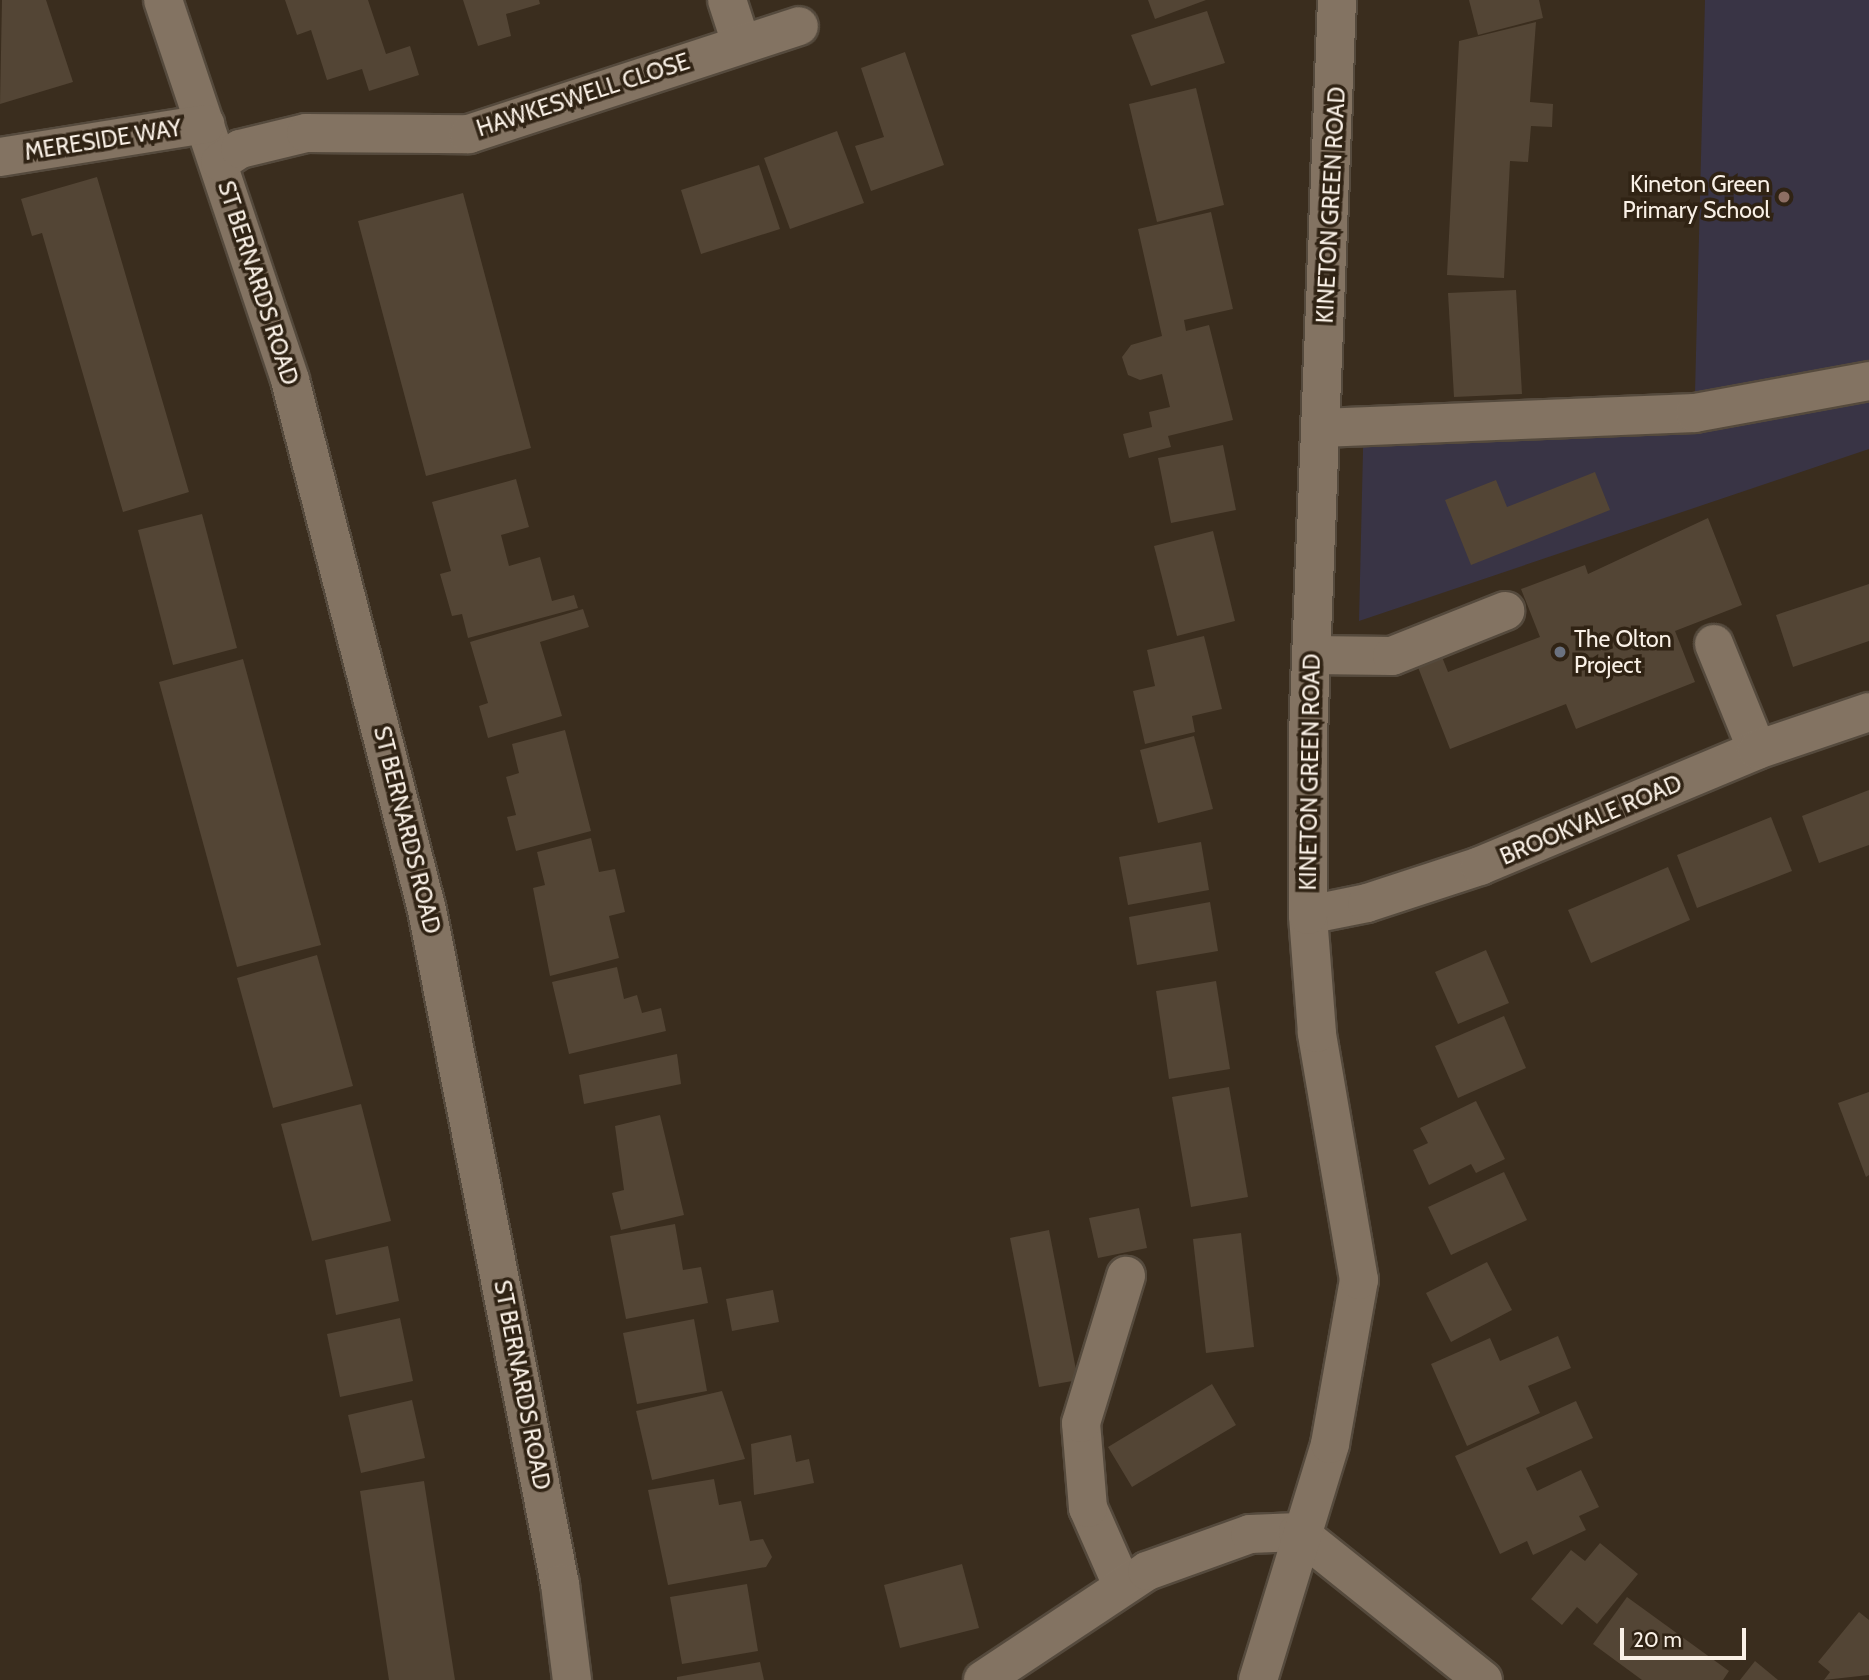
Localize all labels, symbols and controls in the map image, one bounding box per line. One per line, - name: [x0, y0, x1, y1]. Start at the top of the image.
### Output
- street label: HAWKESWELL CLOSE: [473, 48, 693, 142]
- street label: KINETON GREEN ROAD: [1311, 86, 1351, 324]
- street label: MERESIDE WAY: [23, 114, 183, 166]
- place label: Kineton Green Primary School: [1623, 170, 1770, 224]
- street label: ST BERNARDS ROAD: [212, 177, 304, 389]
- marker: Kineton Green Primary School: [1776, 189, 1792, 205]
- place label: The Olton Project: [1574, 625, 1672, 679]
- marker: The Olton Project: [1552, 644, 1568, 660]
- street label: KINETON GREEN ROAD: [1294, 653, 1326, 891]
- street label: ST BERNARDS ROAD: [368, 723, 446, 937]
- street label: BROOKVALE ROAD: [1496, 769, 1686, 871]
- street label: ST BERNARDS ROAD: [488, 1278, 556, 1492]
- scale bar: [1624, 1614, 1750, 1658]
- text: 20 m: [1633, 1627, 1682, 1652]

